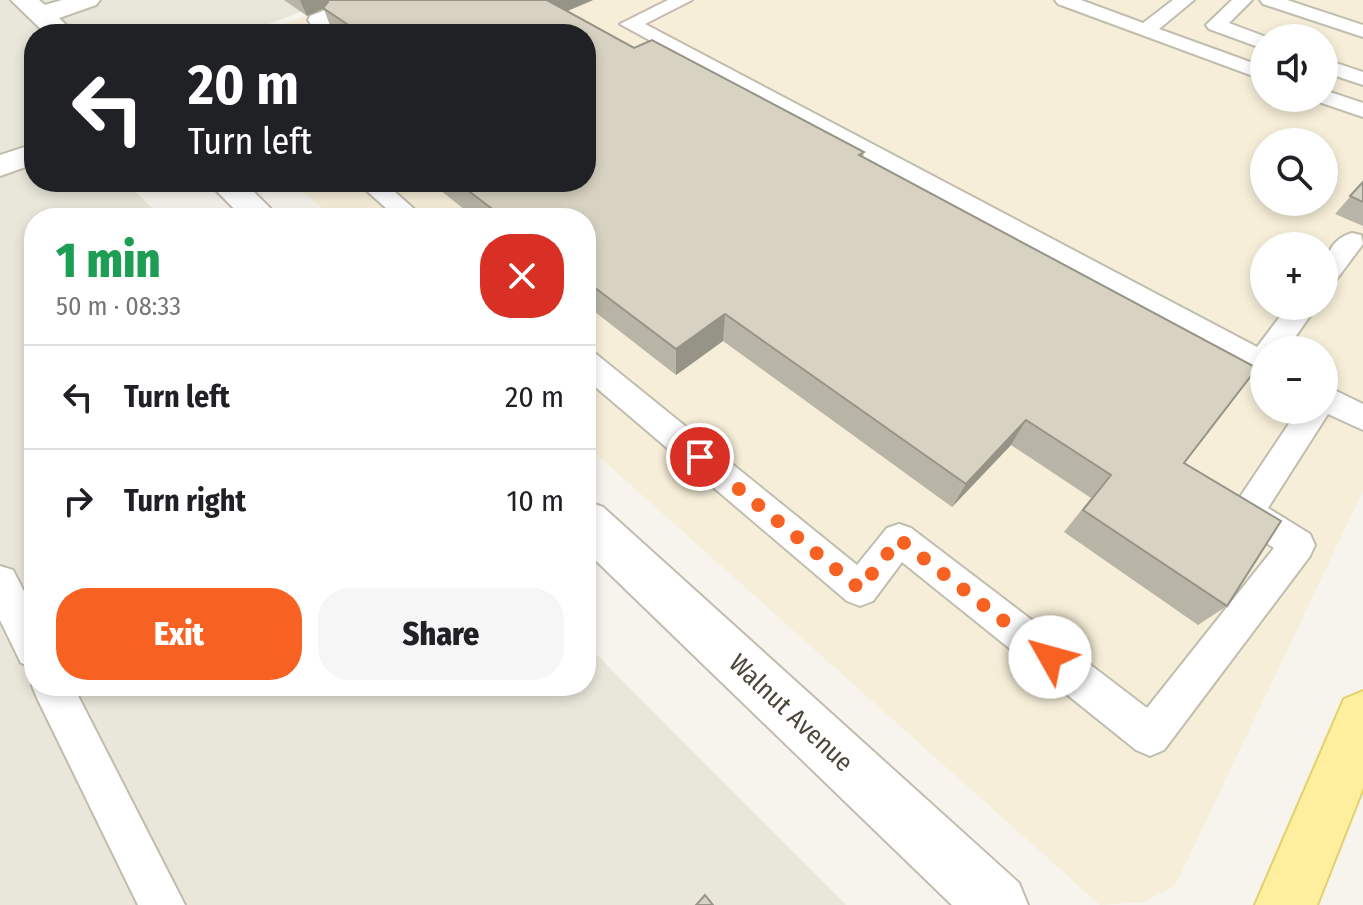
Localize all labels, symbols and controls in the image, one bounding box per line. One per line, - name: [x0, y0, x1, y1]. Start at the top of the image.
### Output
- map controls: [1250, 24, 1338, 424]
- button: sound: [1250, 24, 1338, 112]
- text: 20 m: [188, 52, 299, 119]
- icon: left: [56, 56, 160, 160]
- text: Turn left: [188, 120, 312, 164]
- button: search: [1250, 128, 1338, 216]
- text: 1 min: [56, 232, 160, 290]
- button: +: [1250, 232, 1338, 320]
- button: close: [480, 234, 564, 318]
- text: 50 m · 08:33: [56, 291, 181, 322]
- button: −: [1250, 336, 1338, 424]
- icon: left: [56, 375, 100, 419]
- text: Turn left: [124, 379, 230, 415]
- text: 20 m: [505, 379, 564, 415]
- pin: [666, 423, 734, 491]
- icon: arrive: [678, 435, 722, 479]
- icon: right: [56, 479, 100, 523]
- text: Turn right: [124, 483, 246, 519]
- text: 10 m: [507, 483, 564, 519]
- button: Exit: [56, 588, 302, 680]
- button: Share: [318, 588, 564, 680]
- position arrow: [1008, 615, 1092, 699]
- street label: Walnut Avenue: [723, 648, 859, 778]

